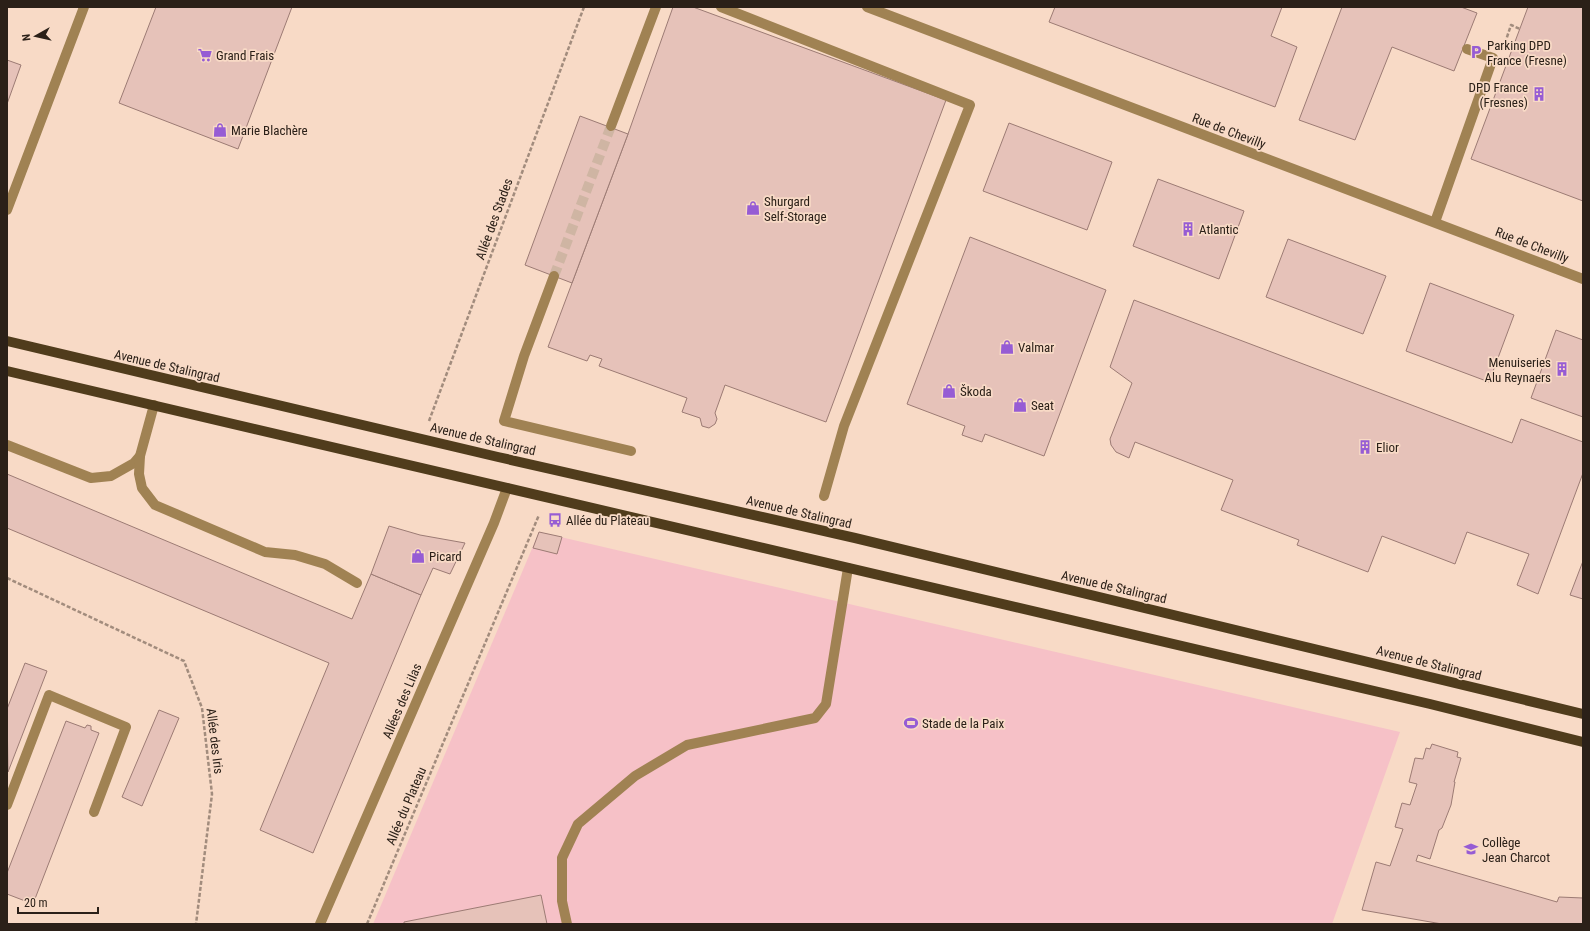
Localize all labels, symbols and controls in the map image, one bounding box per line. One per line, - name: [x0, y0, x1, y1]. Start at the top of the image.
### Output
- north arrow: [16, 16, 56, 56]
- text: N: [20, 33, 33, 42]
- place label: Parking DPD France (Fresne): [1487, 38, 1567, 68]
- parking icon: Parking DPD France (Fresne): [1468, 44, 1484, 60]
- supermarket icon: Grand Frais: [197, 47, 213, 63]
- place label: Grand Frais: [216, 48, 274, 63]
- place label: DPD France (Fresnes): [1469, 80, 1528, 110]
- building icon: DPD France (Fresnes): [1531, 86, 1547, 102]
- street label: Rue de Chevilly: [1190, 110, 1268, 152]
- shop icon: Marie Blachère: [212, 122, 228, 138]
- place label: Marie Blachère: [231, 123, 308, 138]
- street label: Allée des Stades: [472, 176, 516, 262]
- place label: Shurgard Self-Storage: [764, 194, 827, 224]
- shop icon: Shurgard Self-Storage: [745, 200, 761, 216]
- building icon: Atlantic: [1180, 221, 1196, 237]
- place label: Atlantic: [1199, 222, 1239, 237]
- street label: Rue de Chevilly: [1493, 224, 1571, 266]
- shop icon: Valmar: [999, 339, 1015, 355]
- place label: Valmar: [1018, 340, 1054, 355]
- street label: Avenue de Stalingrad: [113, 347, 221, 385]
- place label: Menuiseries Alu Reynaers: [1484, 355, 1551, 385]
- building icon: Menuiseries Alu Reynaers: [1554, 361, 1570, 377]
- shop icon: Škoda: [941, 383, 957, 399]
- place label: Škoda: [960, 384, 992, 399]
- shop icon: Seat: [1012, 397, 1028, 413]
- place label: Seat: [1031, 398, 1054, 413]
- street label: Avenue de Stalingrad: [429, 420, 537, 458]
- building icon: Elior: [1357, 439, 1373, 455]
- place label: Elior: [1376, 440, 1399, 455]
- street label: Avenue de Stalingrad: [745, 493, 853, 531]
- bus stop icon: Allée du Plateau: [547, 512, 563, 528]
- place label: Allée du Plateau: [566, 513, 649, 528]
- shop icon: Picard: [410, 548, 426, 564]
- place label: Picard: [429, 549, 462, 564]
- street label: Avenue de Stalingrad: [1060, 568, 1168, 606]
- street label: Avenue de Stalingrad: [1375, 643, 1483, 683]
- street label: Allées des Lilas: [379, 661, 425, 741]
- street label: Allée des Iris: [204, 707, 226, 775]
- sports icon: Stade de la Paix: [903, 715, 919, 731]
- place label: Stade de la Paix: [922, 716, 1004, 731]
- street label: Allée du Plateau: [383, 765, 429, 847]
- place label: Collège Jean Charcot: [1482, 835, 1550, 865]
- school or university icon: Collège Jean Charcot: [1463, 841, 1479, 857]
- scale bar: [18, 889, 98, 915]
- text: 20 m: [24, 896, 48, 910]

